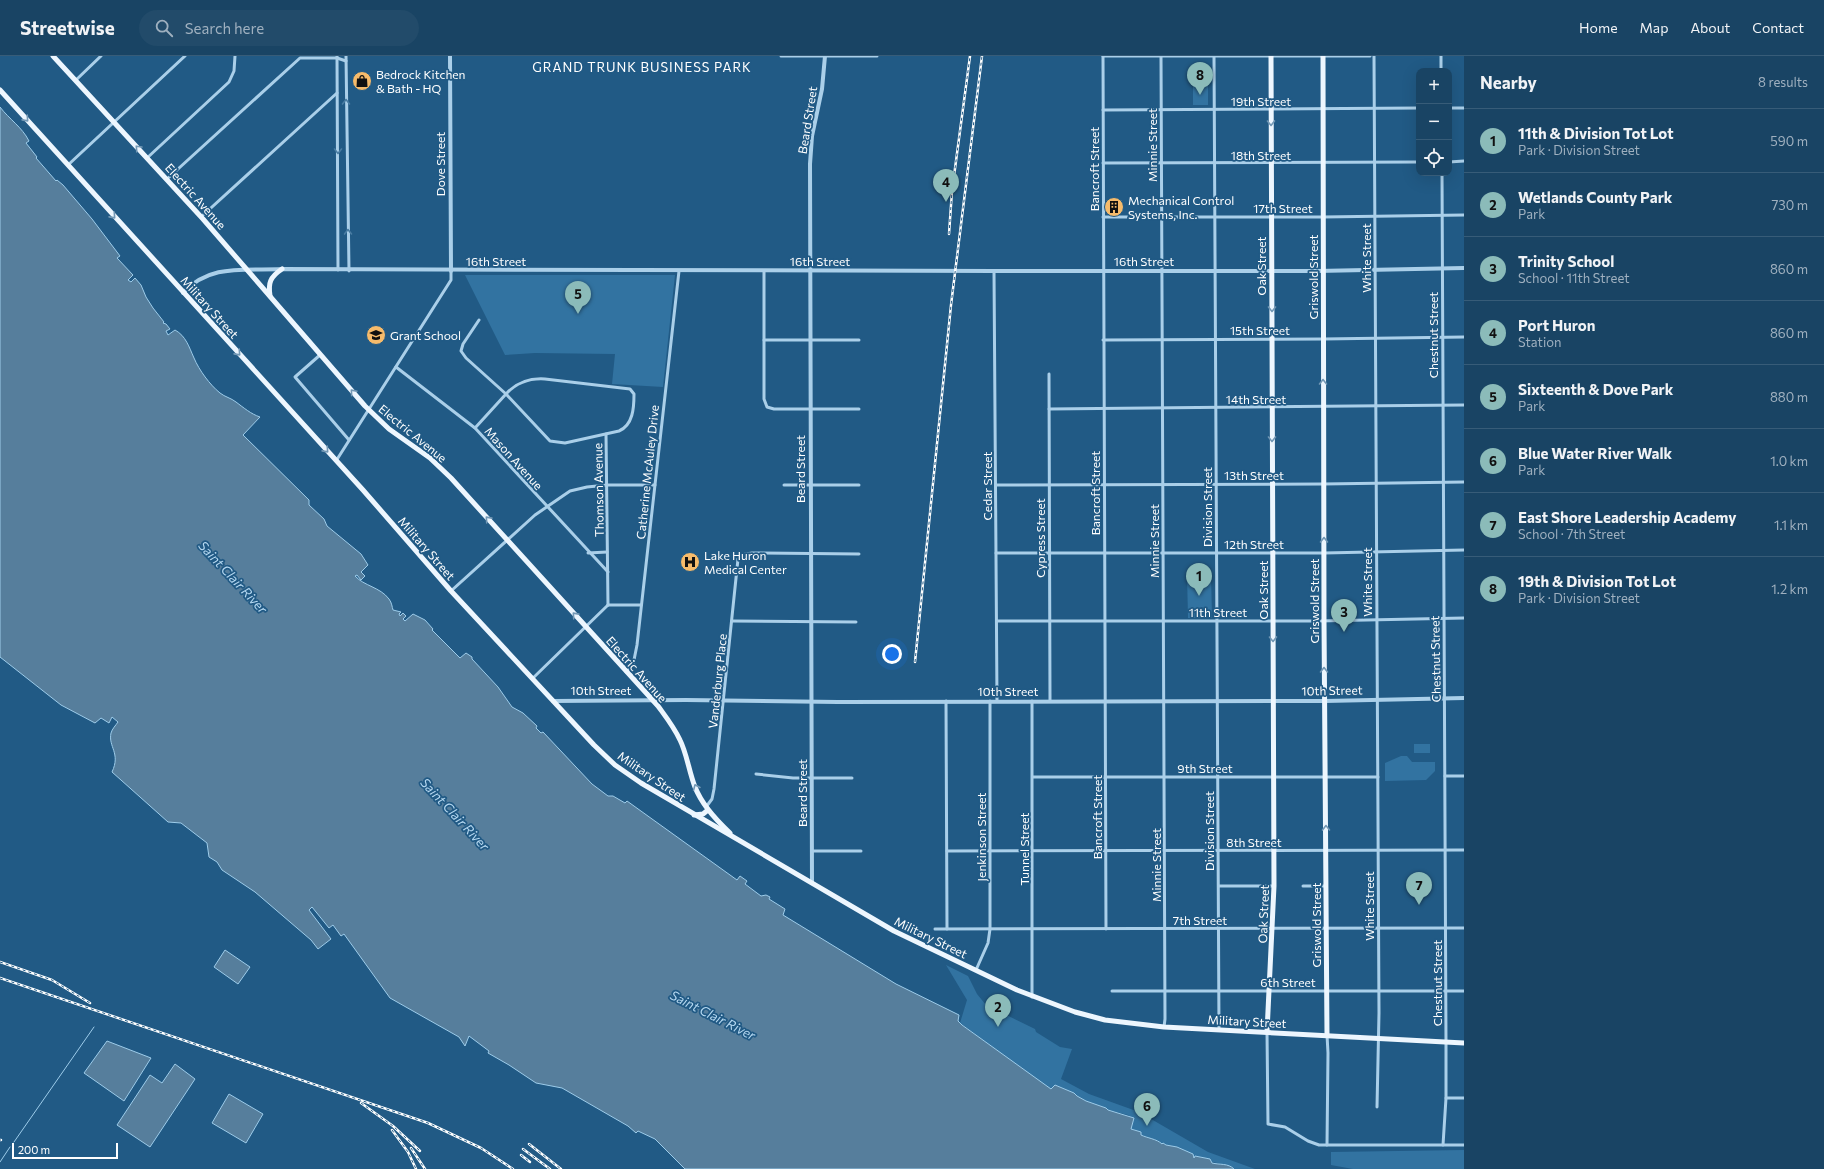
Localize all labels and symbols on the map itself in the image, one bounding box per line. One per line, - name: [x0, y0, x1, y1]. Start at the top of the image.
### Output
- district label: GRAND TRUNK BUSINESS PARK: [532, 59, 752, 75]
- pin: 8: [1187, 62, 1213, 95]
- place label: Bedrock Kitchen & Bath - HQ: [376, 67, 465, 95]
- shop icon: Bedrock Kitchen & Bath - HQ: [351, 70, 373, 92]
- street label: Beard Street: [795, 85, 819, 155]
- street label: 19th Street: [1231, 94, 1291, 108]
- one-way arrow: [342, 99, 350, 105]
- street label: Minnie Street: [1145, 108, 1159, 182]
- one-way arrow: [22, 114, 29, 122]
- one-way arrow: [1267, 120, 1275, 126]
- street label: Bancroft Street: [1087, 127, 1101, 211]
- street label: Dove Street: [433, 132, 447, 196]
- one-way arrow: [135, 145, 143, 153]
- one-way arrow: [334, 148, 342, 154]
- street label: 18th Street: [1231, 148, 1291, 162]
- street label: Electric Avenue: [163, 160, 229, 232]
- pin: 4: [933, 169, 959, 202]
- place label: Mechanical Control Systems, Inc.: [1128, 193, 1234, 221]
- building icon: Mechanical Control Systems, Inc.: [1103, 196, 1125, 218]
- street label: 17th Street: [1253, 201, 1313, 215]
- one-way arrow: [109, 211, 116, 218]
- street label: White Street: [1359, 223, 1373, 293]
- one-way arrow: [344, 229, 352, 235]
- street label: Griswold Street: [1306, 235, 1320, 319]
- street label: Oak Street: [1254, 237, 1268, 295]
- street label: 16th Street: [466, 254, 526, 268]
- street label: 16th Street: [790, 254, 850, 268]
- street label: 16th Street: [1114, 254, 1174, 268]
- street label: Military Street: [178, 273, 242, 341]
- pin: 5: [565, 281, 591, 314]
- street label: Chestnut Street: [1426, 292, 1440, 378]
- one-way arrow: [1268, 306, 1276, 312]
- street label: 15th Street: [1230, 323, 1290, 337]
- school or university icon: Grant School: [365, 324, 387, 346]
- place label: Grant School: [390, 328, 461, 342]
- one-way arrow: [233, 349, 240, 356]
- one-way arrow: [1319, 379, 1327, 385]
- one-way arrow: [350, 389, 357, 397]
- street label: 14th Street: [1226, 392, 1286, 406]
- street label: Electric Avenue: [376, 401, 450, 465]
- street label: Catherine McAuley Drive: [633, 404, 661, 540]
- street label: Mason Avenue: [482, 424, 546, 492]
- street label: Beard Street: [793, 435, 807, 503]
- one-way arrow: [1268, 436, 1276, 442]
- street label: Thomson Avenue: [590, 443, 606, 537]
- one-way arrow: [321, 445, 328, 453]
- street label: Bancroft Street: [1088, 451, 1102, 535]
- street label: Cedar Street: [980, 452, 994, 520]
- street label: Division Street: [1200, 467, 1214, 547]
- street label: 13th Street: [1224, 468, 1284, 482]
- street label: Cypress Street: [1033, 498, 1047, 578]
- street label: Minnie Street: [1147, 504, 1161, 578]
- street label: Military Street: [396, 514, 458, 583]
- one-way arrow: [485, 516, 492, 524]
- water label: Saint Clair River: [195, 537, 271, 617]
- street label: 12th Street: [1224, 537, 1284, 551]
- one-way arrow: [1320, 537, 1328, 543]
- street label: White Street: [1360, 547, 1374, 617]
- place label: Lake Huron Medical Center: [704, 548, 787, 576]
- hospital icon: Lake Huron Medical Center: [679, 551, 701, 573]
- street label: Griswold Street: [1307, 559, 1321, 643]
- street label: Oak Street: [1256, 561, 1270, 619]
- pin: 1: [1186, 563, 1212, 596]
- pin: 3: [1331, 599, 1357, 632]
- street label: 11th Street: [1189, 605, 1247, 619]
- one-way arrow: [573, 612, 580, 620]
- street label: Chestnut Street: [1427, 616, 1443, 702]
- street label: Electric Avenue: [604, 633, 670, 705]
- street label: Vanderburg Place: [705, 633, 729, 729]
- one-way arrow: [1269, 636, 1277, 642]
- your location: [882, 644, 902, 664]
- one-way arrow: [1320, 667, 1328, 673]
- street label: 10th Street: [1301, 682, 1363, 698]
- street label: 10th Street: [571, 683, 632, 697]
- street label: 10th Street: [978, 684, 1039, 698]
- street label: Military Street: [615, 748, 689, 804]
- street label: Beard Street: [795, 759, 809, 827]
- street label: 9th Street: [1177, 761, 1233, 775]
- water label: Saint Clair River: [417, 774, 493, 854]
- street label: Bancroft Street: [1090, 775, 1104, 859]
- one-way arrow: [692, 784, 700, 791]
- street label: Division Street: [1202, 791, 1216, 871]
- street label: Jenkinson Street: [974, 792, 989, 881]
- street label: Tunnel Street: [1017, 813, 1031, 885]
- one-way arrow: [1322, 825, 1330, 831]
- street label: Minnie Street: [1149, 828, 1163, 902]
- street label: 8th Street: [1226, 835, 1282, 849]
- street label: White Street: [1362, 871, 1376, 941]
- pin: 7: [1406, 872, 1432, 905]
- street label: Griswold Street: [1309, 883, 1323, 967]
- street label: Oak Street: [1255, 884, 1271, 944]
- street label: Military Street: [892, 913, 970, 961]
- street label: 7th Street: [1173, 913, 1227, 927]
- street label: Chestnut Street: [1430, 940, 1444, 1026]
- street label: 6th Street: [1260, 975, 1316, 989]
- water label: Saint Clair River: [668, 987, 759, 1044]
- pin: 2: [985, 994, 1011, 1027]
- street label: Military Street: [1207, 1012, 1287, 1030]
- pin: 6: [1134, 1093, 1160, 1126]
- scale bar: [12, 1141, 118, 1160]

